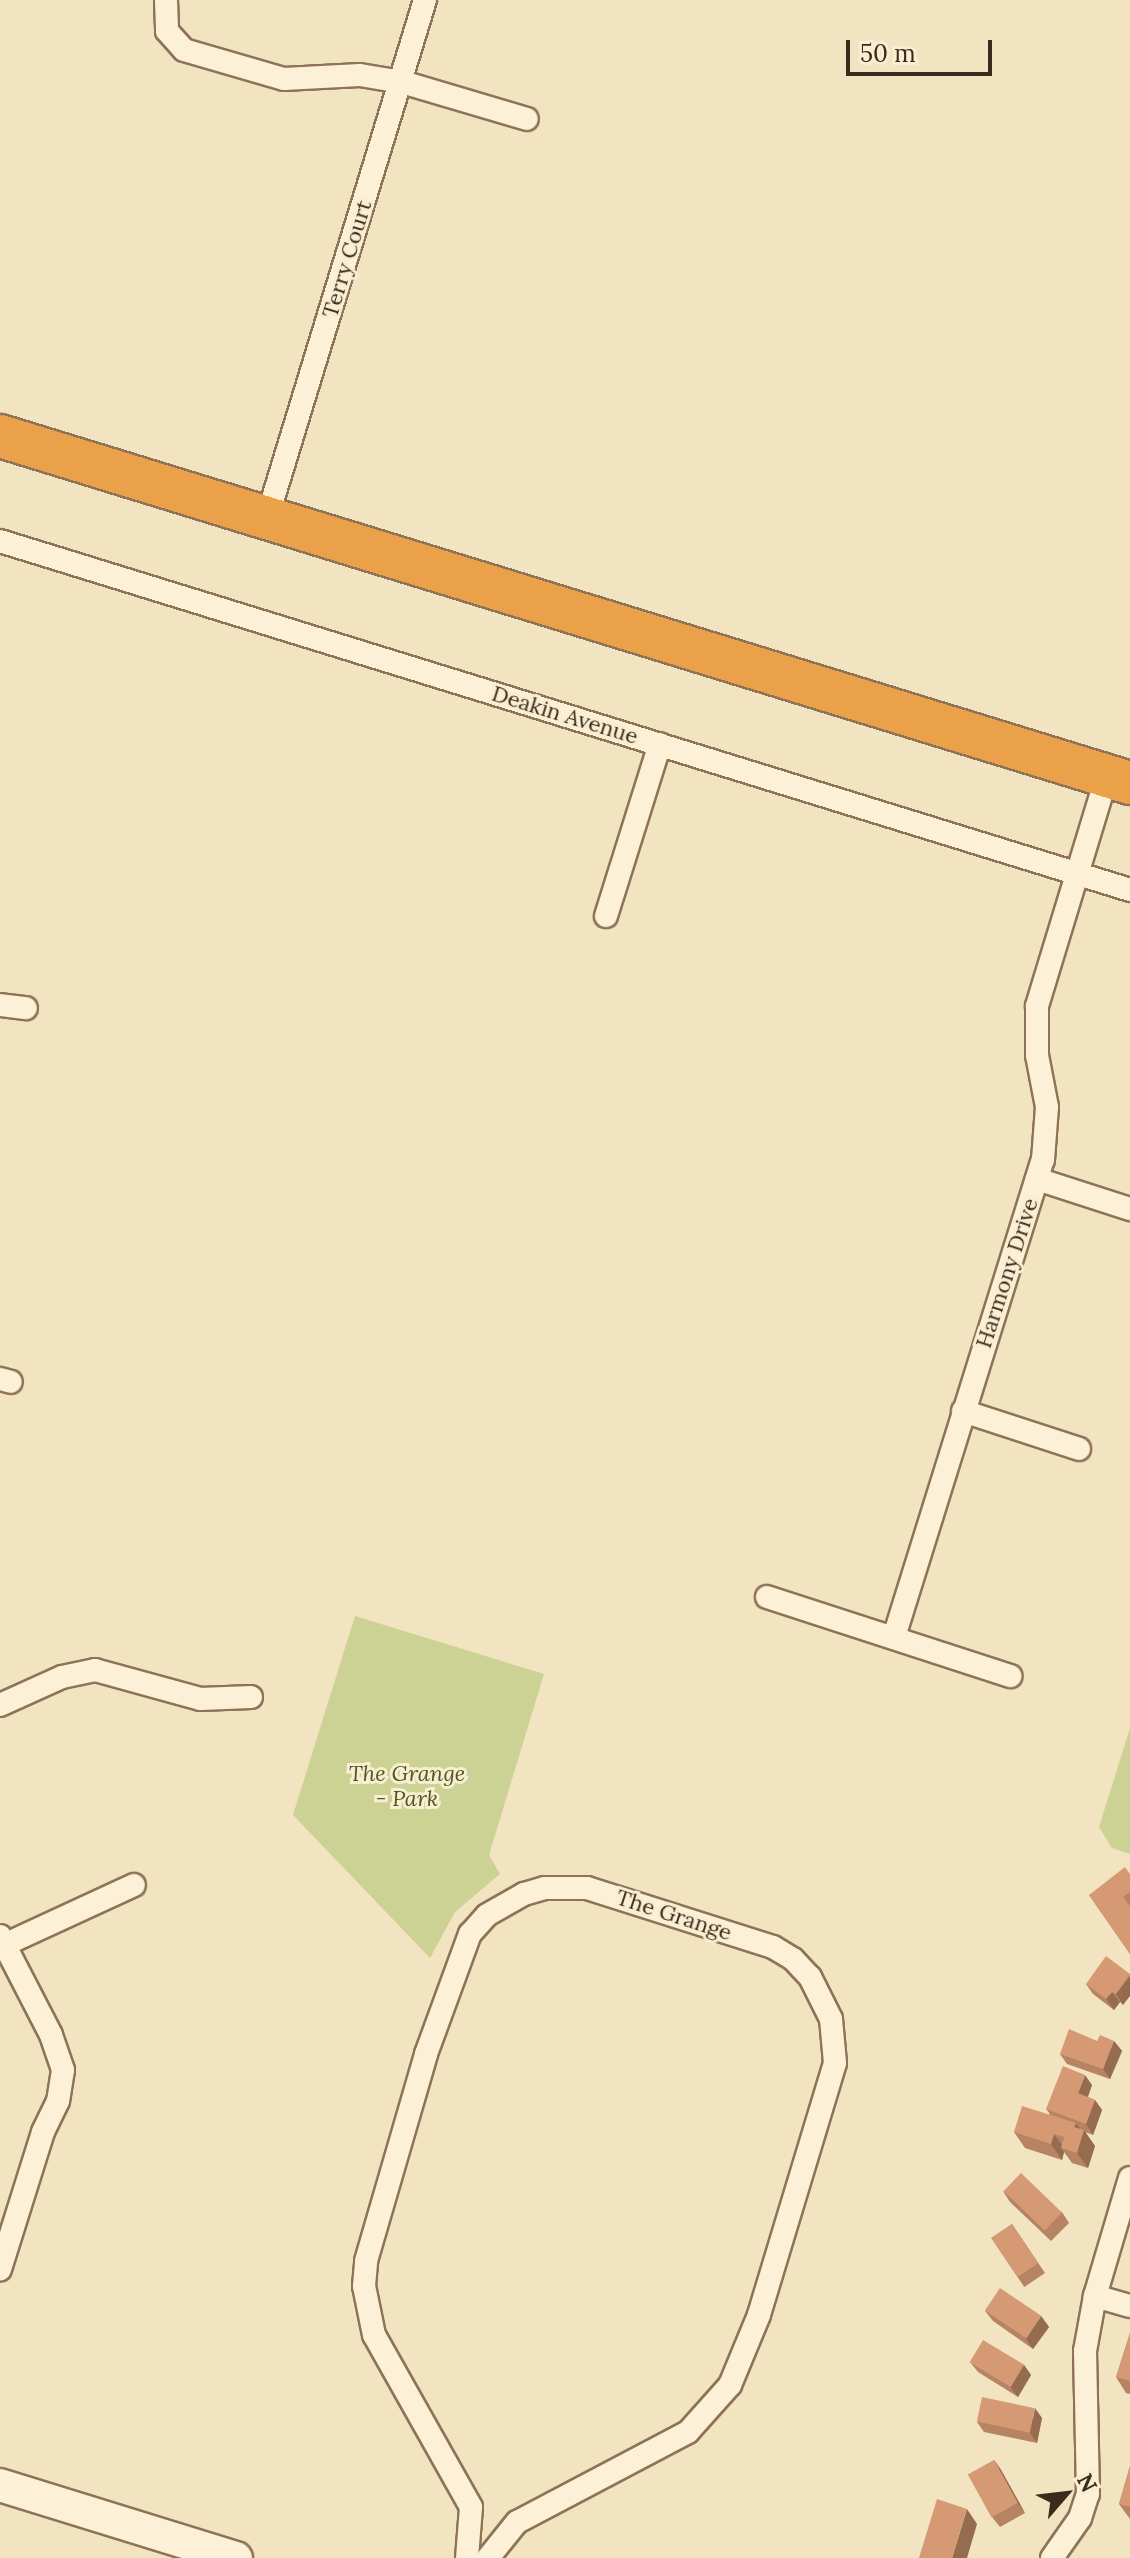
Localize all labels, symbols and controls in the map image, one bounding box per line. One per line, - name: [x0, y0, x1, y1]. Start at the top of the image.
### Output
- scale bar: [850, 24, 996, 74]
- text: 50 m: [860, 38, 916, 69]
- street label: Terry Court: [317, 197, 377, 321]
- street label: Deakin Avenue: [489, 680, 641, 750]
- street label: Harmony Drive: [970, 1195, 1044, 1351]
- park label: The Grange - Park: [349, 1760, 465, 1812]
- street label: The Grange: [613, 1884, 735, 1946]
- north arrow: [1026, 2454, 1106, 2534]
- text: N: [1071, 2469, 1104, 2497]

